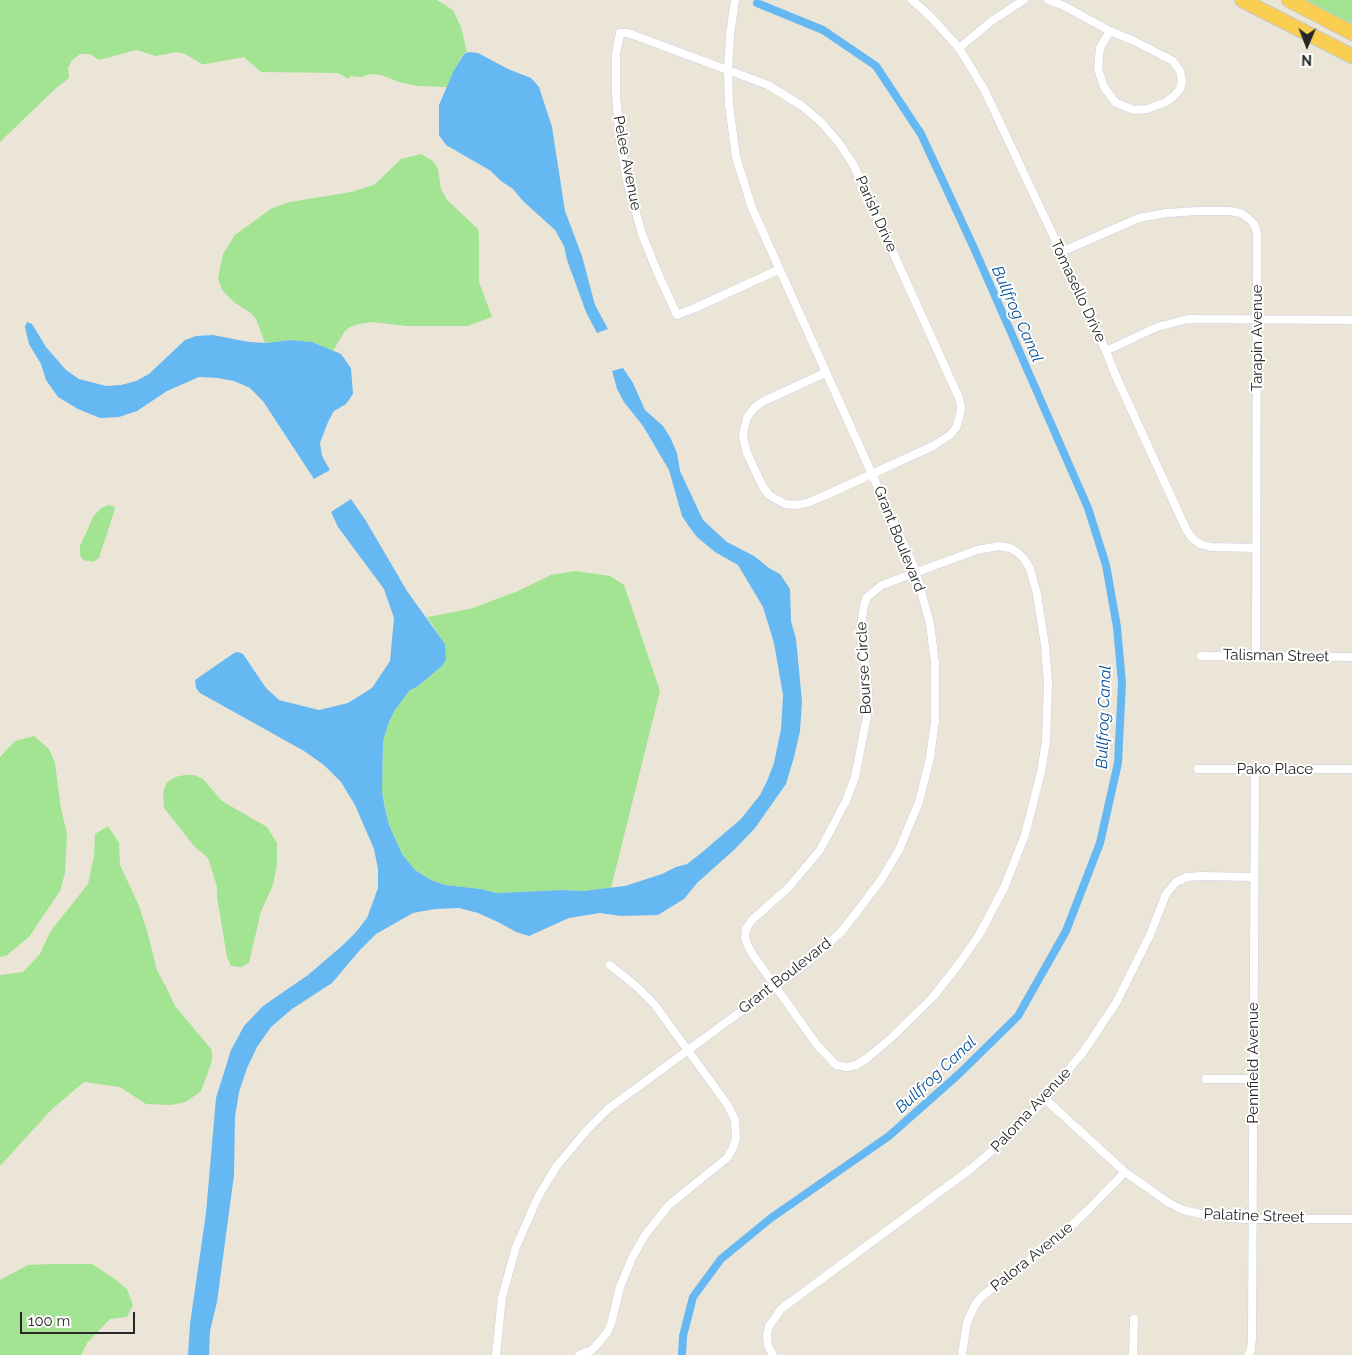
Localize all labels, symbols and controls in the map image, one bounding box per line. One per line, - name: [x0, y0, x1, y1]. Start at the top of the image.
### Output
- north arrow: [1282, 20, 1332, 70]
- text: N: [1301, 52, 1312, 68]
- street label: Pelee Avenue: [609, 114, 645, 212]
- street label: Parish Drive: [851, 173, 901, 255]
- street label: Tomasello Drive: [1046, 237, 1110, 345]
- water label: Bullfrog Canal: [987, 263, 1047, 365]
- street label: Tarapin Avenue: [1248, 285, 1266, 391]
- street label: Grant Boulevard: [870, 483, 928, 595]
- street label: Bourse Circle: [853, 621, 875, 715]
- street label: Talisman Street: [1223, 646, 1329, 666]
- water label: Bullfrog Canal: [1093, 665, 1115, 769]
- street label: Pako Place: [1237, 760, 1313, 778]
- street label: Grant Boulevard: [735, 934, 835, 1018]
- street label: Pennfield Avenue: [1244, 1002, 1262, 1124]
- water label: Bullfrog Canal: [892, 1033, 980, 1117]
- street label: Paloma Avenue: [987, 1064, 1075, 1156]
- street label: Palatine Street: [1203, 1205, 1305, 1227]
- street label: Palora Avenue: [987, 1218, 1077, 1296]
- scale bar: [22, 1302, 138, 1334]
- text: 100 m: [28, 1312, 70, 1330]

